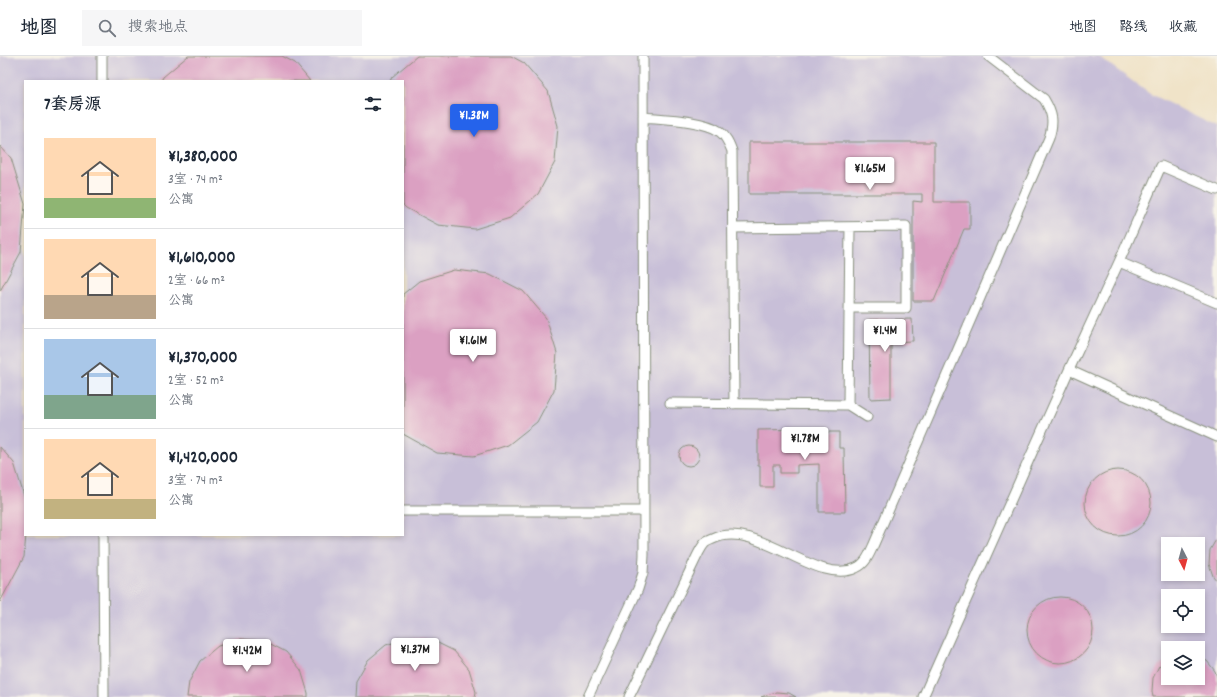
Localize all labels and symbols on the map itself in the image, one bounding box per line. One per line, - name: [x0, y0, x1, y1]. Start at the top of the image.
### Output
- pin: ¥1.38M: [441, 104, 507, 138]
- pin: ¥1.65M: [837, 157, 903, 191]
- pin: ¥1.4M: [857, 319, 913, 353]
- pin: ¥1.61M: [440, 329, 506, 363]
- pin: ¥1.78M: [772, 427, 838, 461]
- north arrow: [1161, 537, 1205, 581]
- pin: ¥1.37M: [382, 638, 448, 672]
- pin: ¥1.42M: [214, 639, 280, 673]

